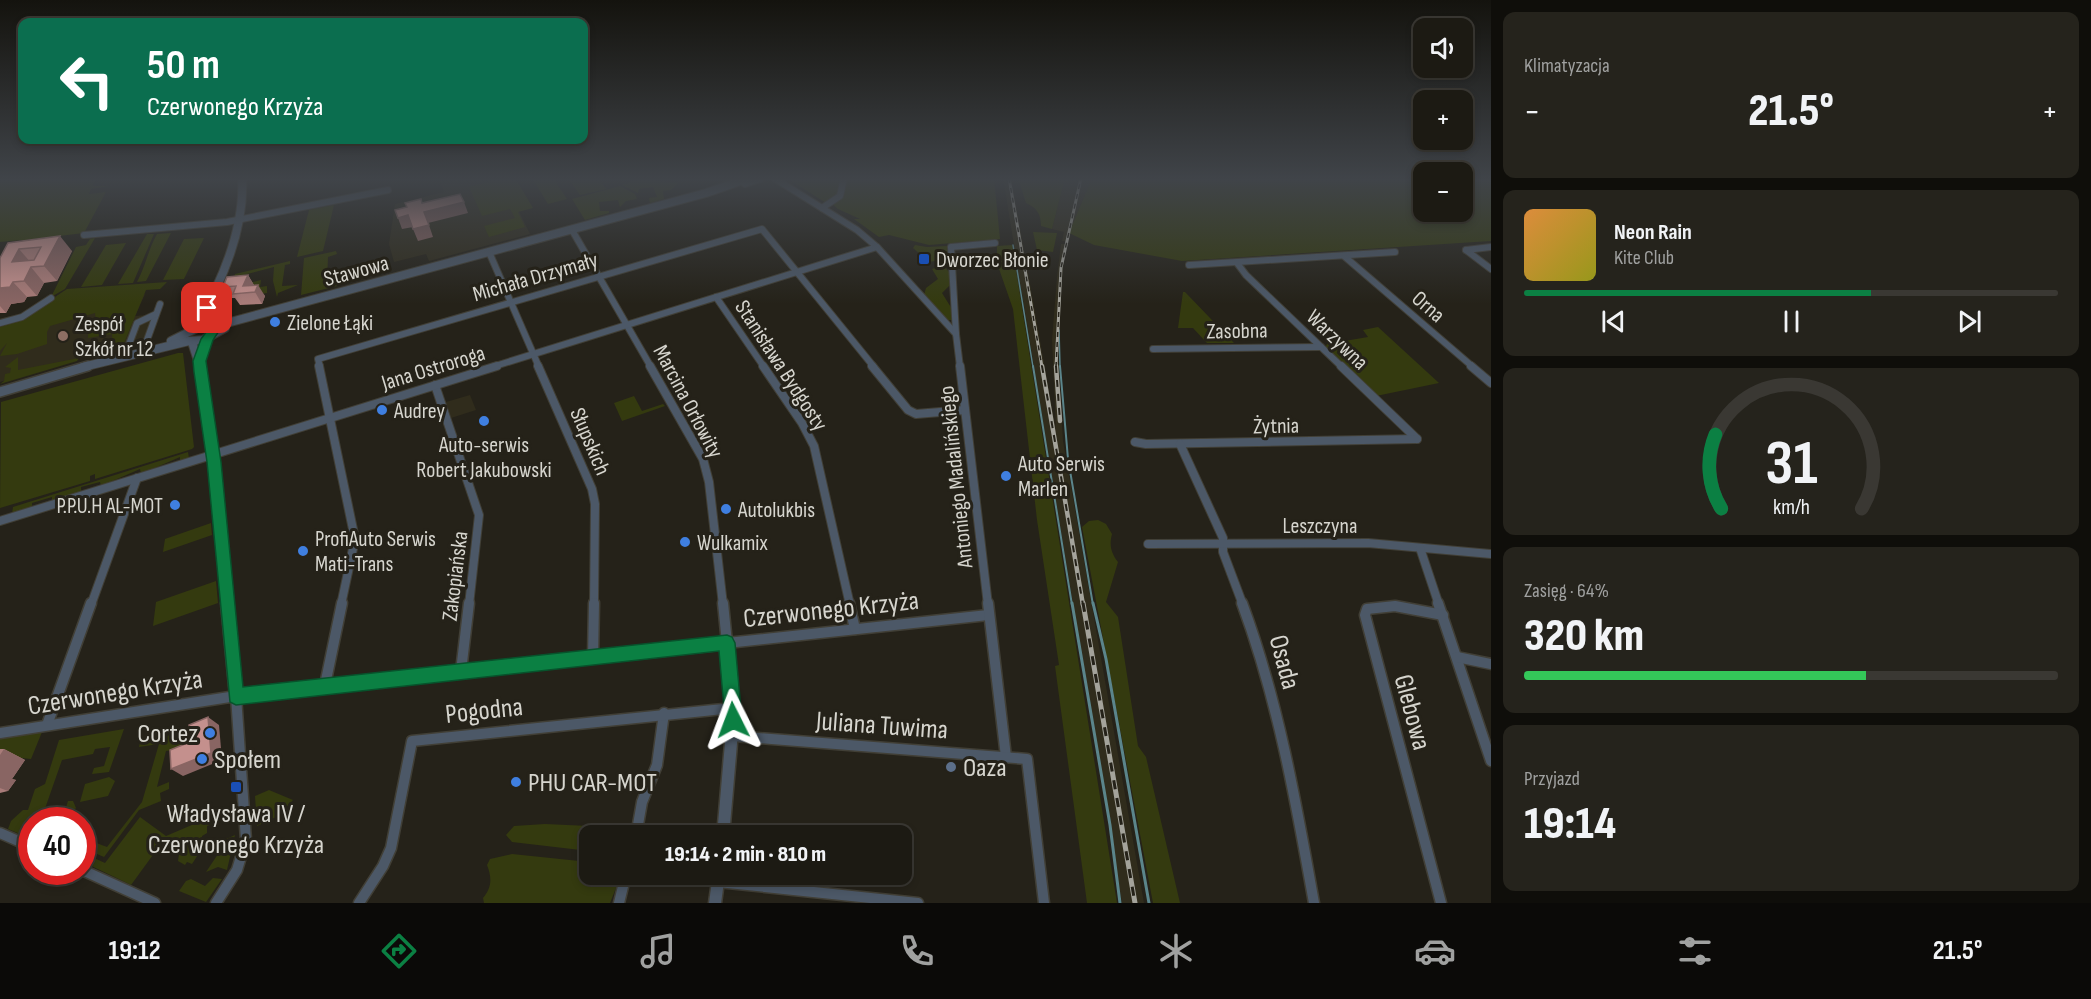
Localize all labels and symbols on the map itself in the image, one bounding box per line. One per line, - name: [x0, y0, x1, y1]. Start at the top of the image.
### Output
- street label: Michała Drzymały: [470, 247, 602, 308]
- place label: Dworzec Błonie: [936, 247, 1049, 274]
- street label: Stawowa: [321, 250, 392, 293]
- marker: Dworzec Błonie: [917, 252, 931, 266]
- pin: [181, 282, 232, 333]
- street label: Orna: [1406, 285, 1450, 329]
- street label: Stanisława Bydgosty: [728, 295, 833, 437]
- street label: Warzywna: [1300, 304, 1373, 376]
- place label: Zielone Łąki: [287, 310, 373, 337]
- place label: Zespół Szkół nr 12: [75, 311, 153, 363]
- marker: Zielone Łąki: [268, 315, 282, 329]
- street label: Zasobna: [1206, 317, 1268, 346]
- marker: Zespół Szkół nr 12: [56, 329, 70, 343]
- street label: Jana Ostroroga: [377, 340, 489, 397]
- street label: Marcina Orłowity: [647, 341, 729, 463]
- street label: Antoniego Madalińskiego: [933, 384, 980, 570]
- place label: Audrey: [393, 398, 445, 425]
- marker: Audrey: [375, 403, 389, 417]
- street label: Słupskich: [563, 404, 616, 479]
- street label: Żytnia: [1253, 413, 1299, 440]
- marker: Auto-serwis Robert Jakubowski: [477, 414, 491, 428]
- place label: Auto-serwis Robert Jakubowski: [416, 432, 552, 484]
- place label: Auto Serwis Marlen: [1017, 451, 1105, 503]
- marker: Auto Serwis Marlen: [999, 469, 1013, 483]
- place label: P.P.U.H AL-MOT: [57, 493, 163, 520]
- place label: Autolukbis: [737, 497, 815, 524]
- marker: P.P.U.H AL-MOT: [168, 498, 182, 512]
- marker: Autolukbis: [719, 502, 733, 516]
- street label: Leszczyna: [1283, 513, 1357, 540]
- place label: ProfiAuto Serwis Mati-Trans: [315, 526, 436, 578]
- street label: Zakopiańska: [437, 530, 474, 623]
- place label: Wulkamix: [697, 530, 768, 557]
- marker: Wulkamix: [678, 535, 692, 549]
- marker: ProfiAuto Serwis Mati-Trans: [296, 544, 310, 558]
- street label: Czerwonego Krzyża: [742, 585, 921, 635]
- street label: Osada: [1261, 632, 1307, 693]
- street label: Czerwonego Krzyża: [25, 663, 205, 723]
- street label: Glebowa: [1387, 671, 1437, 754]
- position arrow: [701, 688, 765, 752]
- street label: Pogodna: [444, 691, 524, 731]
- street label: Juliana Tuwima: [814, 705, 949, 747]
- place label: Cortez: [137, 718, 198, 750]
- marker: Cortez: [203, 726, 217, 740]
- place label: Społem: [214, 744, 281, 776]
- marker: Społem: [195, 752, 209, 766]
- place label: Oaza: [963, 752, 1007, 784]
- marker: Oaza: [944, 760, 958, 774]
- place label: PHU CAR-MOT: [528, 767, 657, 799]
- marker: PHU CAR-MOT: [509, 775, 523, 789]
- marker: Władysława IV / Czerwonego Krzyża: [229, 780, 243, 794]
- place label: Władysława IV / Czerwonego Krzyża: [148, 798, 324, 861]
- speed limit sign: 40: [18, 807, 96, 885]

